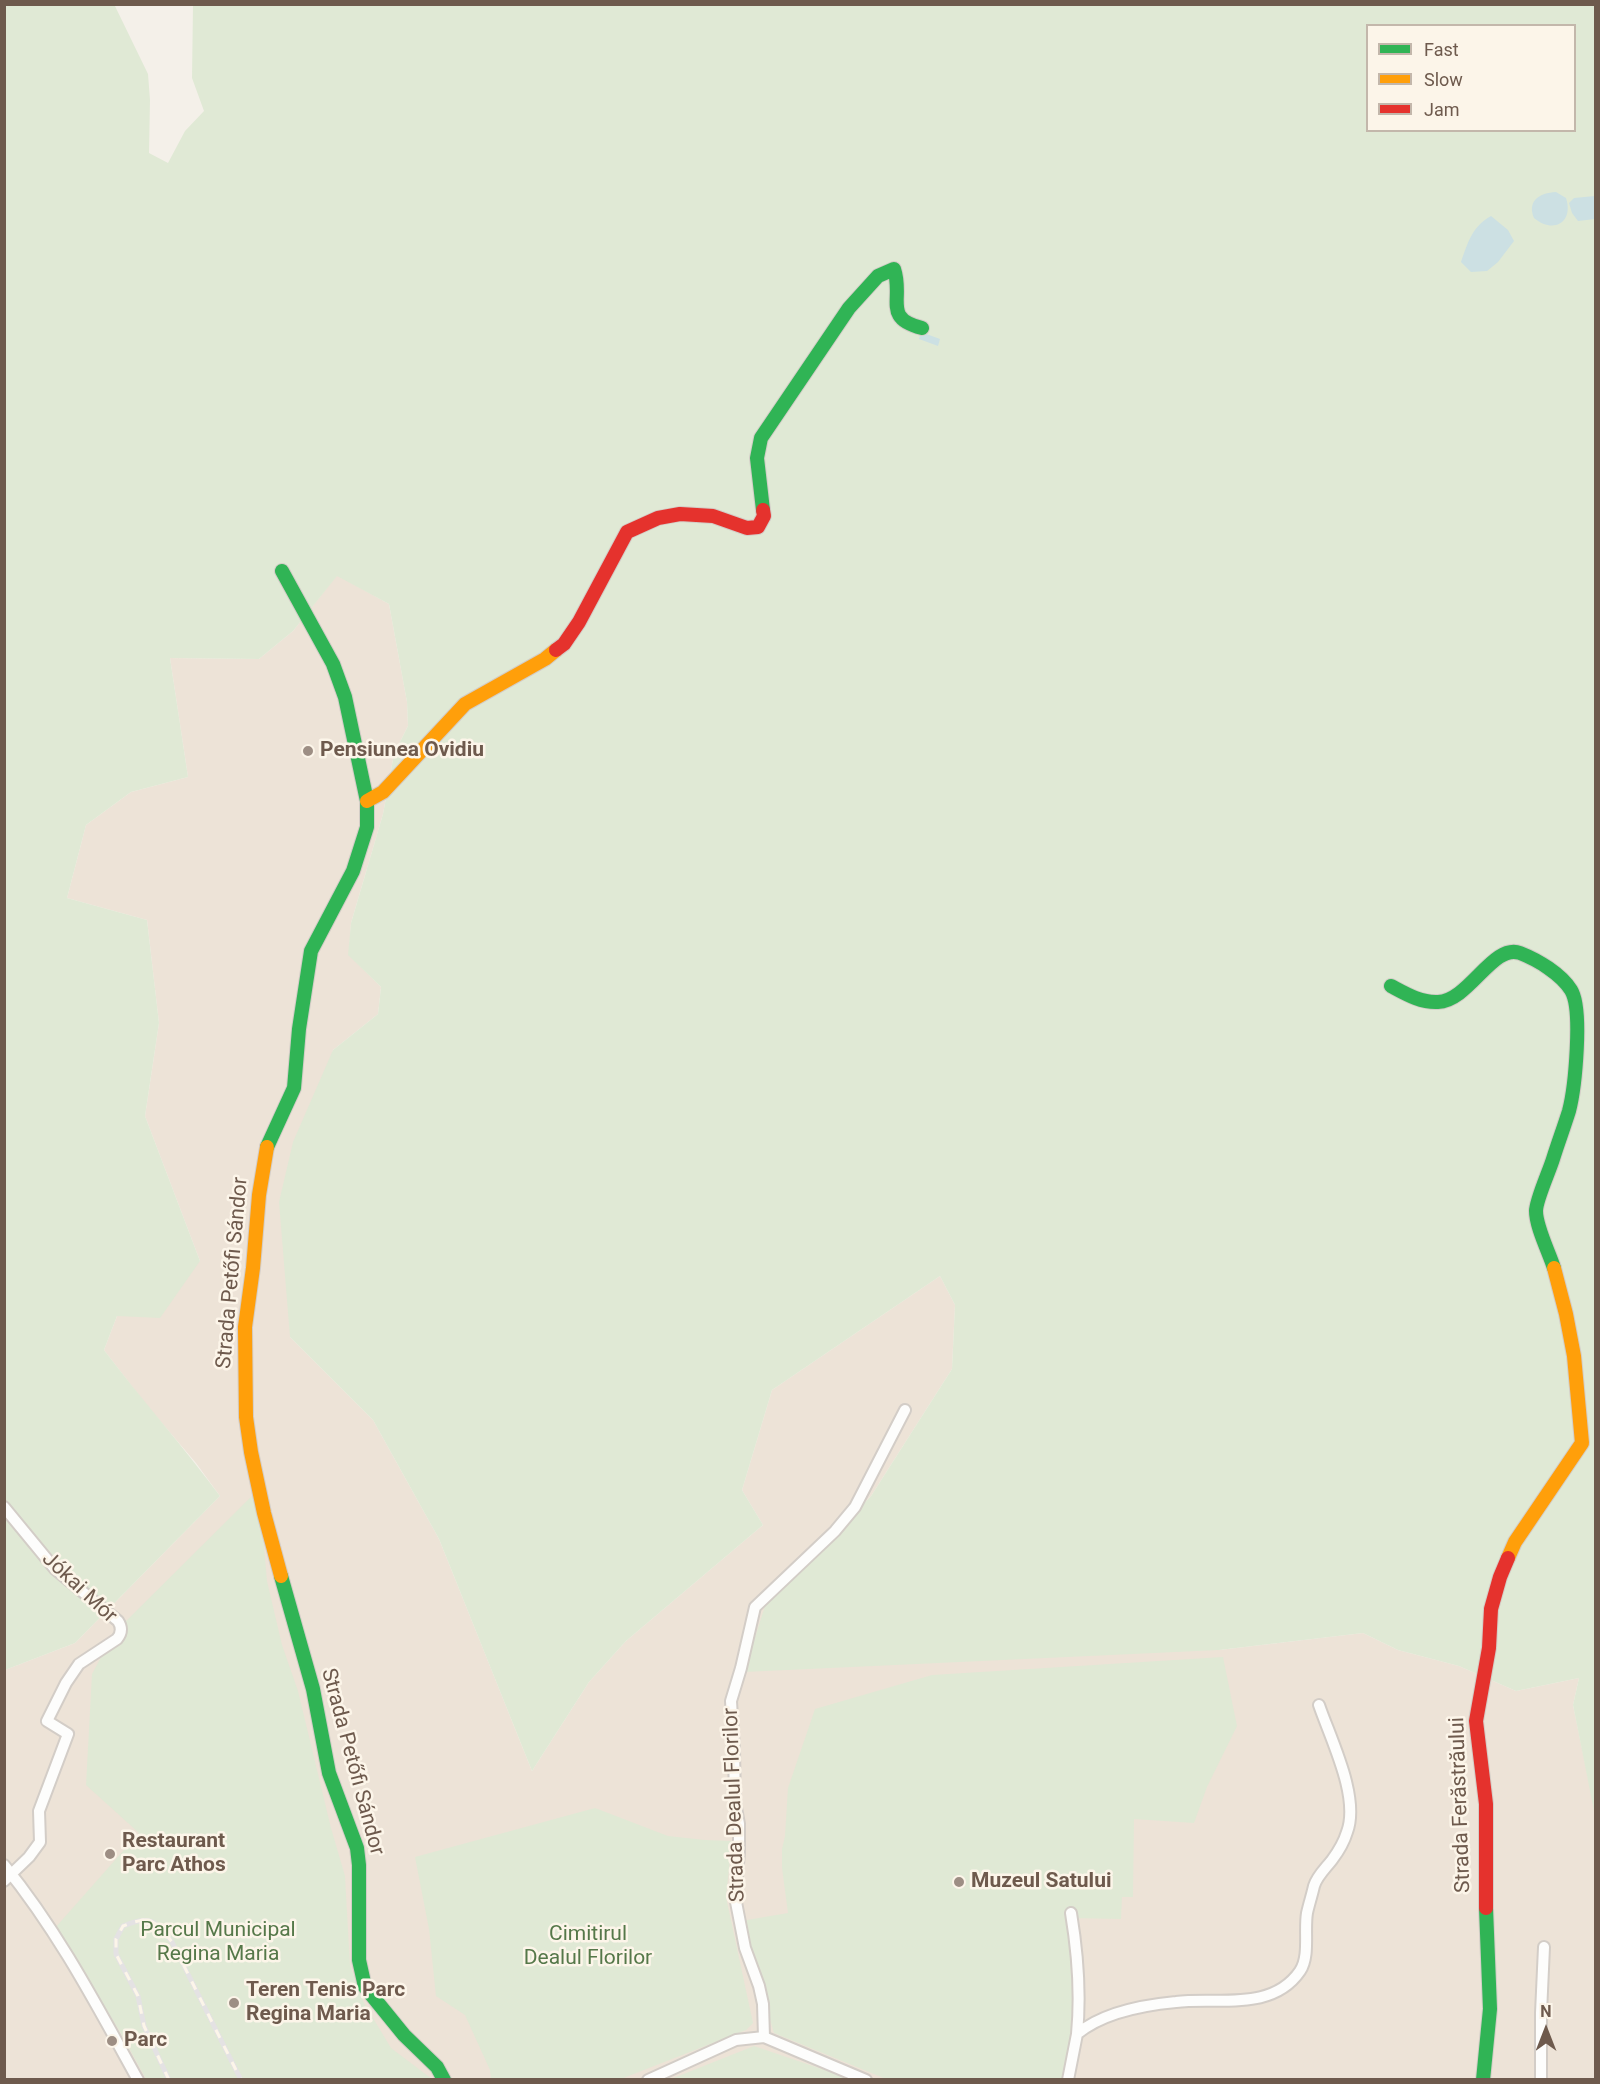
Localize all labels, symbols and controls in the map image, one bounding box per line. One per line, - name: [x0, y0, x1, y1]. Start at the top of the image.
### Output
- legend: [1366, 24, 1576, 132]
- text: Fast: [1424, 39, 1459, 60]
- text: Slow: [1424, 69, 1463, 90]
- text: Jam: [1424, 99, 1460, 120]
- place label: Pensiunea Ovidiu: [320, 738, 484, 764]
- marker: Pensiunea Ovidiu: [301, 744, 315, 758]
- street label: Strada Petőfi Sándor: [212, 1176, 254, 1370]
- street label: Jókai Mór: [36, 1547, 122, 1629]
- street label: Strada Petőfi Sándor: [315, 1666, 389, 1858]
- street label: Strada Dealul Florilor: [719, 1707, 751, 1903]
- street label: Strada Ferăstrăului: [1445, 1717, 1477, 1893]
- place label: Restaurant Parc Athos: [122, 1829, 226, 1879]
- marker: Restaurant Parc Athos: [103, 1847, 117, 1861]
- place label: Muzeul Satului: [971, 1869, 1111, 1895]
- marker: Muzeul Satului: [952, 1875, 966, 1889]
- park label: Parcul Municipal Regina Maria: [140, 1918, 296, 1968]
- park label: Cimitirul Dealul Florilor: [524, 1922, 652, 1972]
- place label: Teren Tenis Parc Regina Maria: [246, 1978, 405, 2028]
- marker: Teren Tenis Parc Regina Maria: [227, 1996, 241, 2010]
- north arrow: [1516, 2000, 1576, 2060]
- text: N: [1540, 2002, 1552, 2021]
- place label: Parc: [124, 2028, 167, 2054]
- marker: Parc: [105, 2034, 119, 2048]

